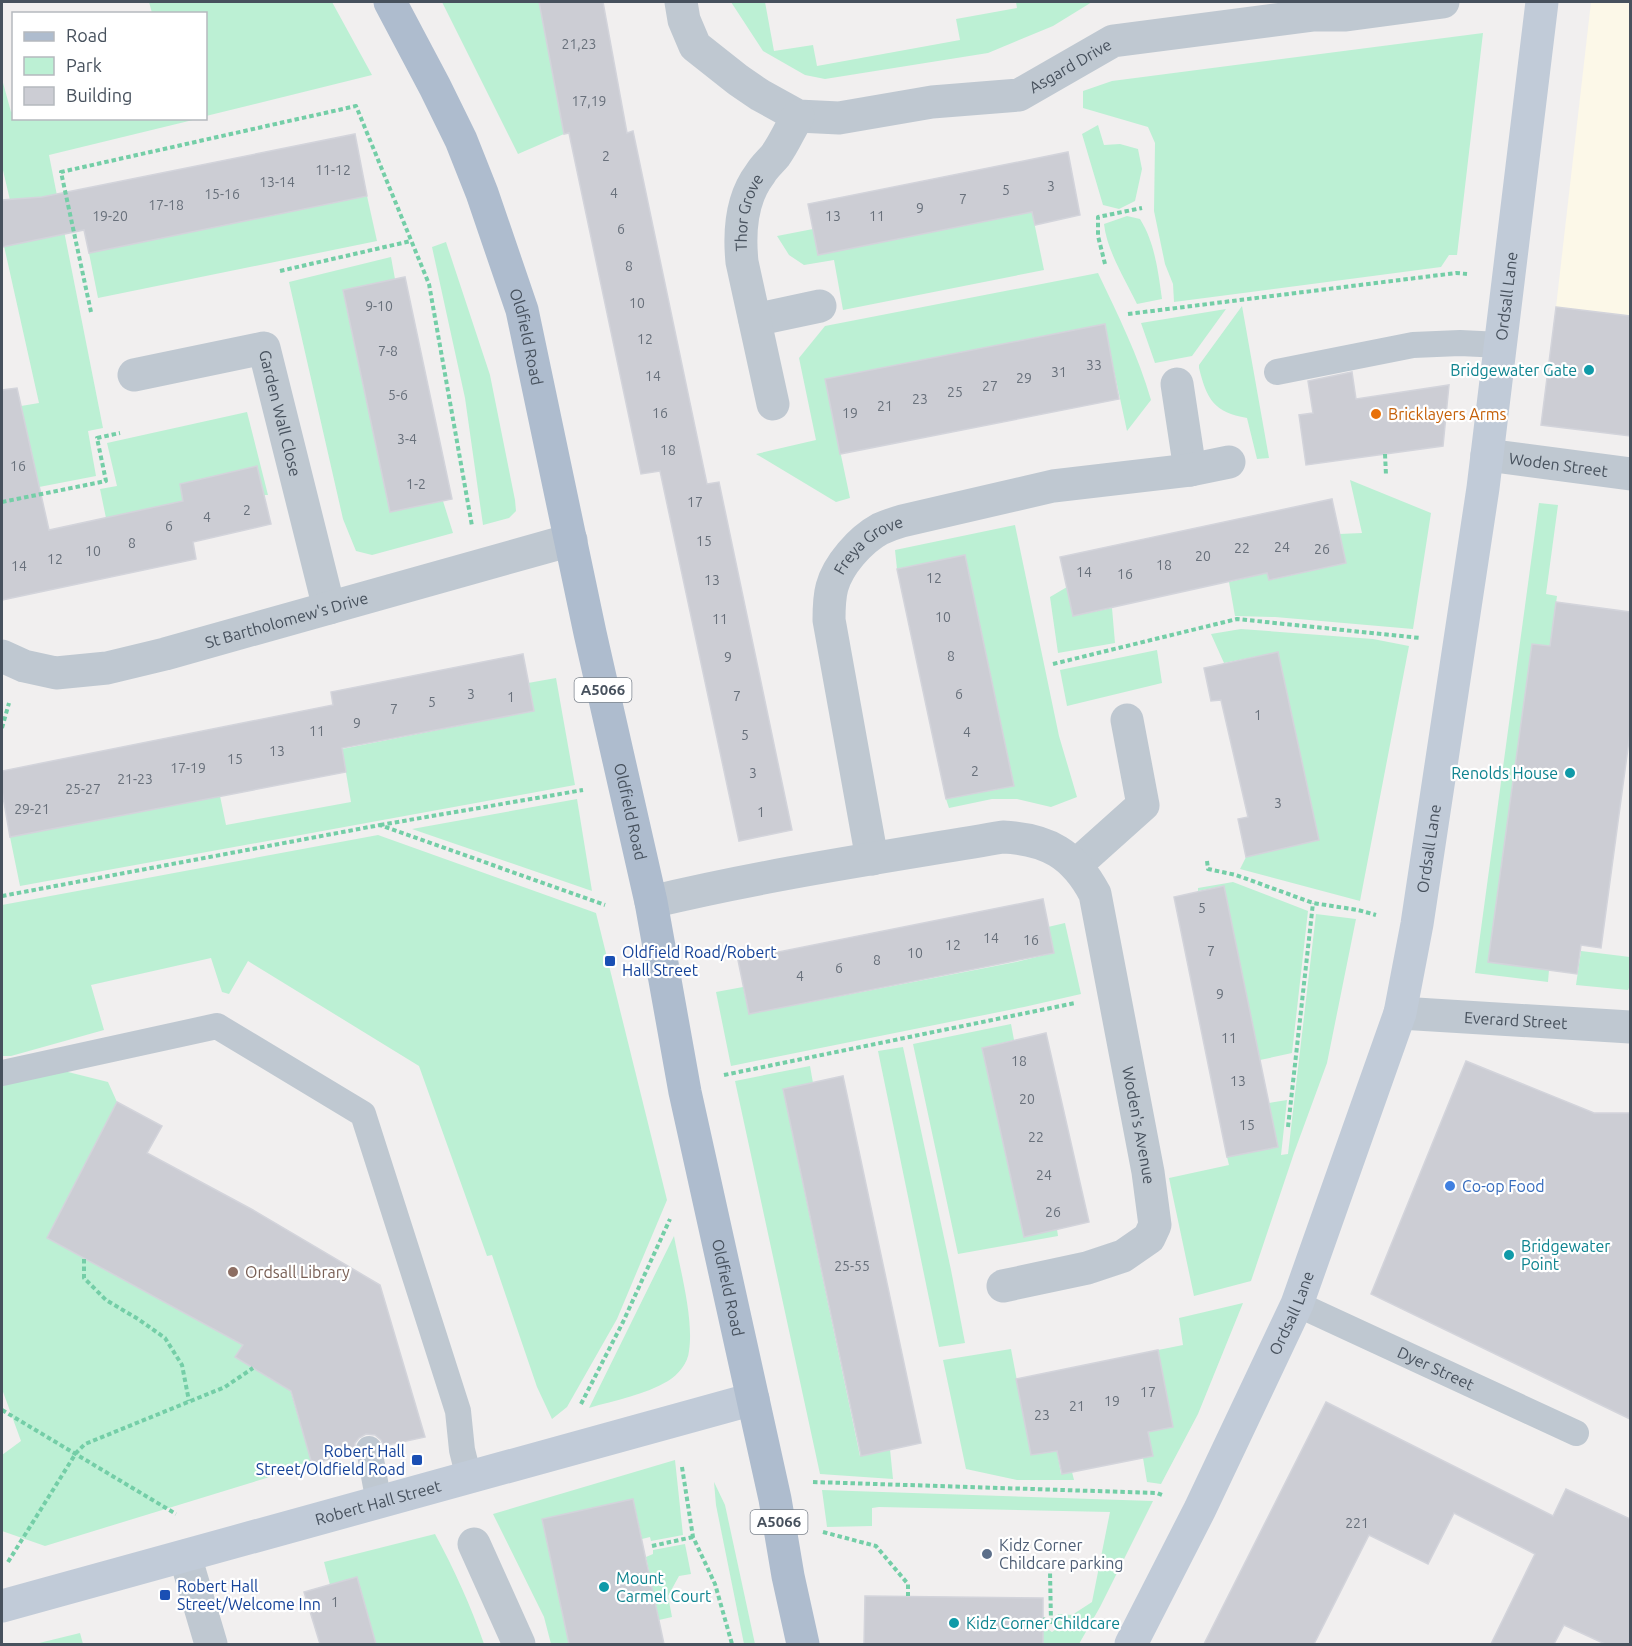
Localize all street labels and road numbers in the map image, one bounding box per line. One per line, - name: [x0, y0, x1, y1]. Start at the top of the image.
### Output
- street label: Asgard Drive: [1026, 35, 1114, 96]
- street label: Thor Grove: [732, 170, 767, 252]
- street label: Ordsall Lane: [1492, 251, 1521, 342]
- street label: Oldfield Road: [506, 286, 547, 387]
- street label: Garden Wall Close: [256, 348, 305, 478]
- street label: Woden Street: [1508, 449, 1610, 480]
- street label: Freya Grove: [830, 512, 905, 577]
- street label: St Bartholomew's Drive: [203, 588, 370, 651]
- road number: A5066: [574, 678, 632, 702]
- street label: Oldfield Road: [611, 761, 650, 862]
- street label: Ordsall Lane: [1413, 803, 1444, 894]
- street label: Everard Street: [1464, 1008, 1569, 1032]
- street label: Woden's Avenue: [1119, 1065, 1159, 1185]
- street label: Oldfield Road: [709, 1237, 748, 1338]
- street label: Ordsall Lane: [1265, 1269, 1317, 1358]
- street label: Dyer Street: [1395, 1343, 1478, 1394]
- street label: Robert Hall Street: [313, 1476, 444, 1528]
- road number: A5066: [750, 1510, 808, 1534]

